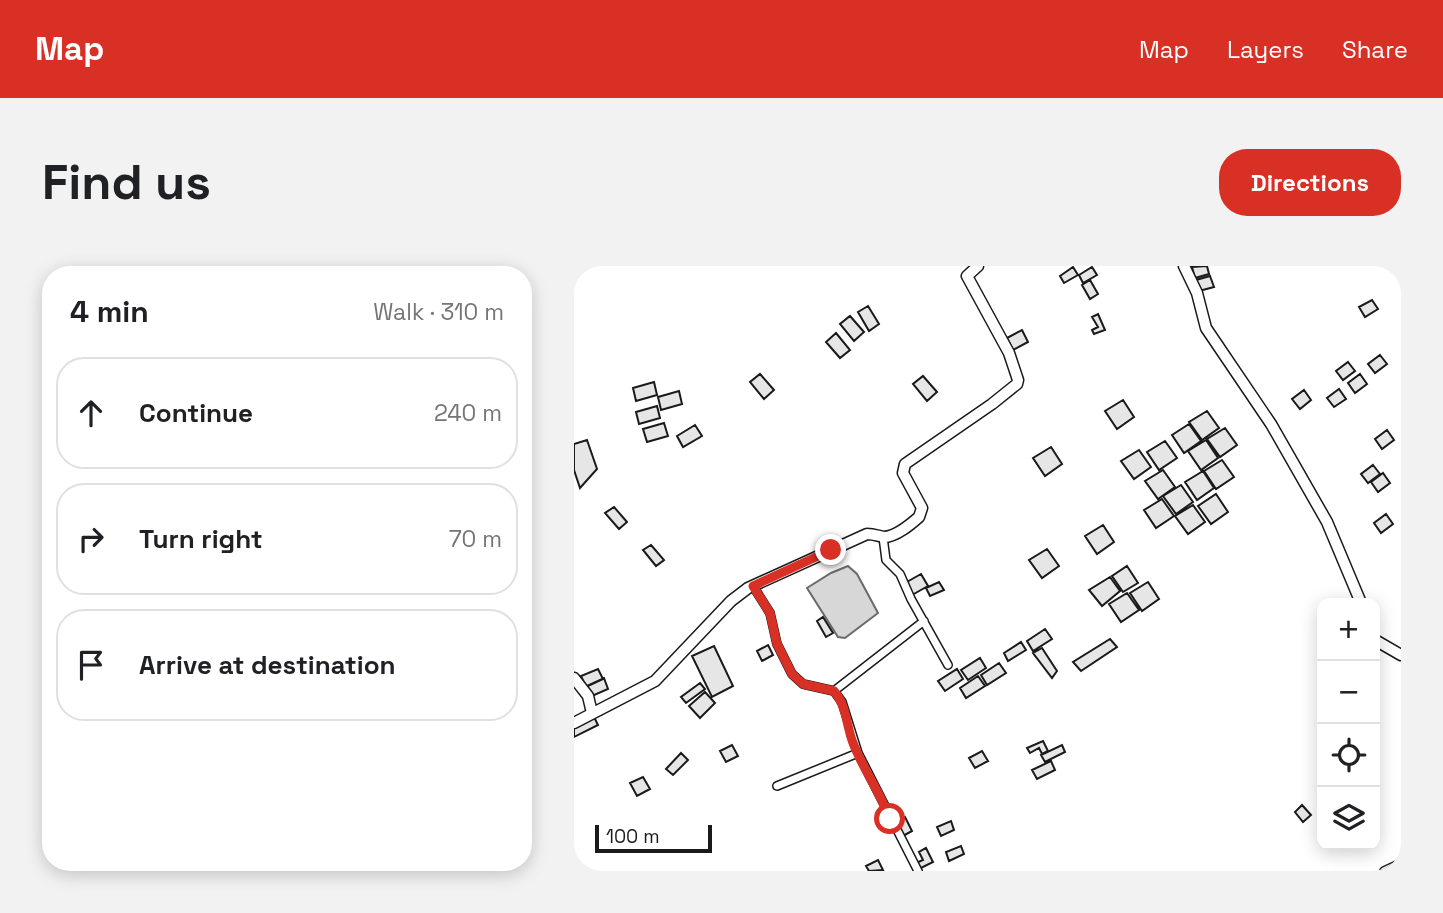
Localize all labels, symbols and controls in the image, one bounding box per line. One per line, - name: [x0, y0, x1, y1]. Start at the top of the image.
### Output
- text: Map: [35, 28, 104, 70]
- text: Map: [1139, 34, 1189, 65]
- text: Layers: [1227, 34, 1304, 65]
- text: Share: [1342, 34, 1408, 65]
- button: Directions: [1219, 149, 1401, 216]
- text: Find us: [42, 151, 211, 213]
- text: 4 min: [70, 292, 149, 331]
- text: Walk · 310 m: [373, 297, 504, 327]
- icon: ahead: [72, 394, 110, 432]
- text: Continue: [139, 396, 253, 430]
- text: 240 m: [434, 398, 502, 428]
- icon: right: [72, 520, 110, 558]
- text: Turn right: [139, 522, 263, 556]
- text: 70 m: [449, 524, 502, 554]
- route end: [815, 534, 846, 565]
- map controls: [1317, 598, 1380, 850]
- button: +: [1317, 598, 1380, 661]
- icon: arrive: [72, 646, 110, 684]
- text: Arrive at destination: [139, 648, 396, 682]
- button: −: [1317, 661, 1380, 724]
- button: locate: [1317, 724, 1380, 787]
- button: layers: [1317, 787, 1380, 850]
- route start: [874, 803, 905, 834]
- scale bar: [595, 822, 712, 854]
- text: 100 m: [606, 824, 660, 849]

